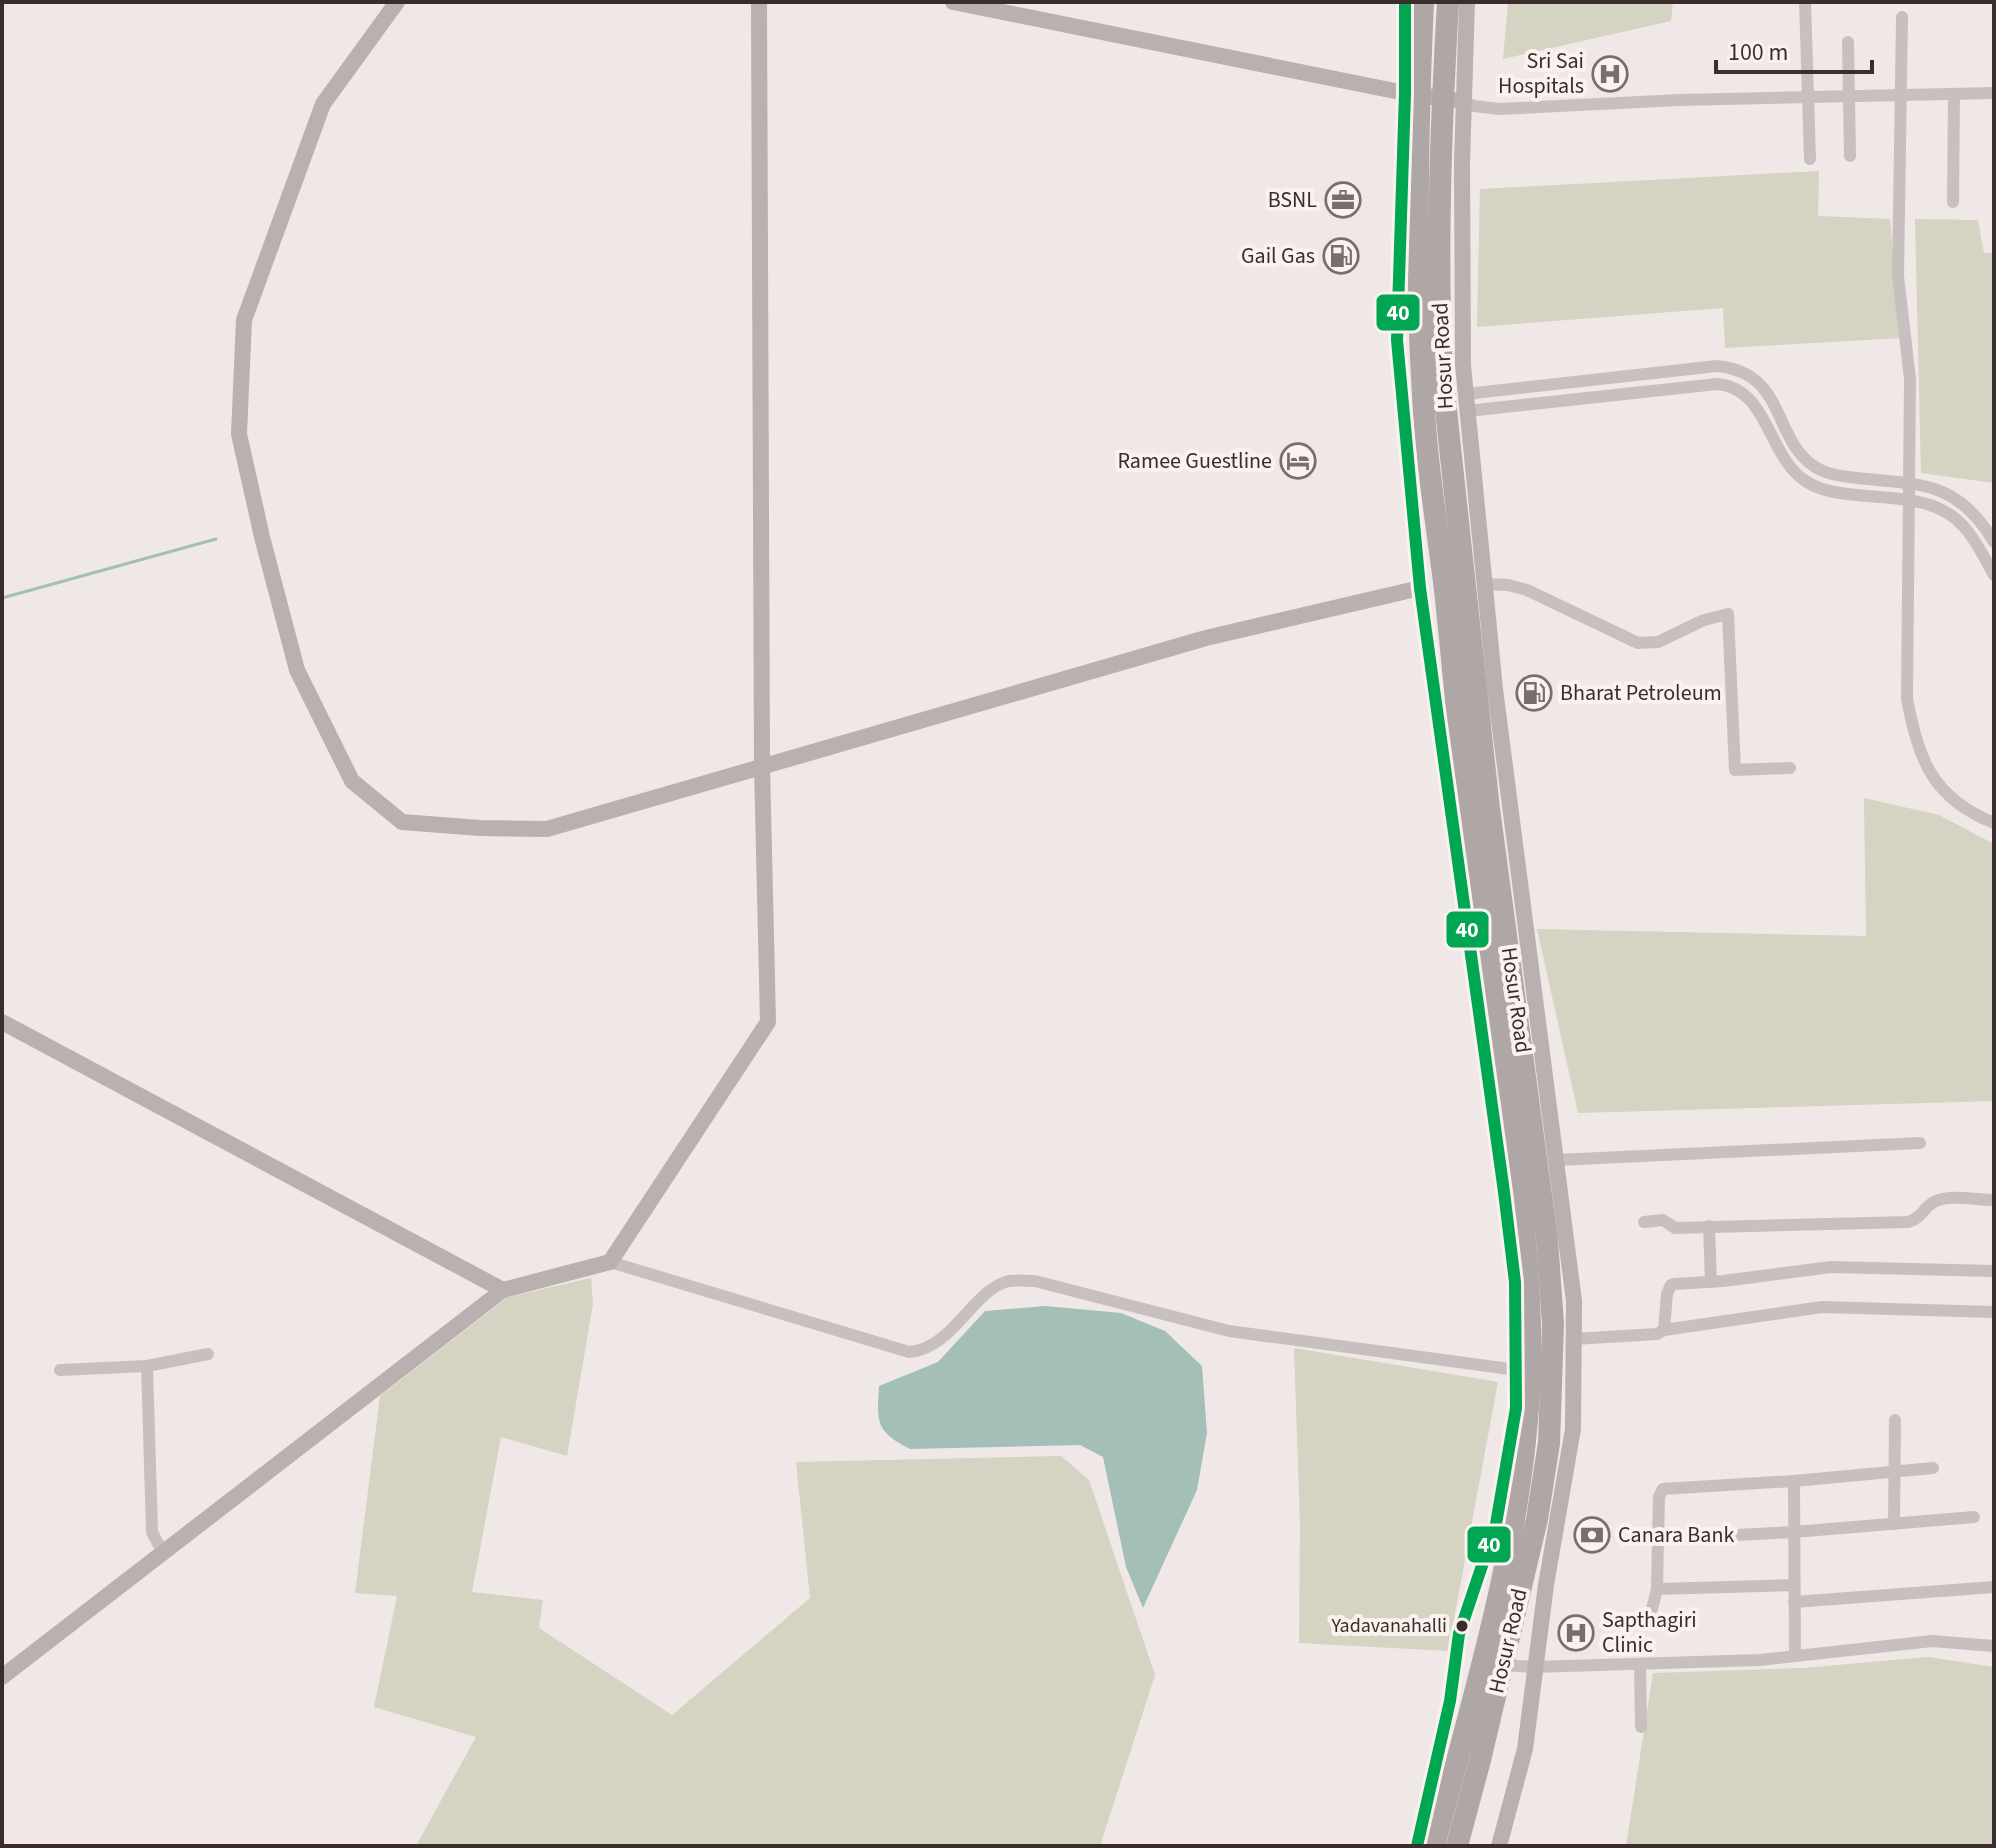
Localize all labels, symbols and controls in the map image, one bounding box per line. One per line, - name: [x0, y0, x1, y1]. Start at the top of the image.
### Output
- scale bar: [1716, 24, 1872, 74]
- text: 100 m: [1728, 35, 1788, 70]
- place label: Sri Sai Hospitals: [1498, 45, 1584, 102]
- hospital icon: Sri Sai Hospitals: [1591, 55, 1629, 93]
- office icon: BSNL: [1324, 181, 1362, 219]
- place label: BSNL: [1268, 184, 1317, 216]
- fuel station icon: Gail Gas: [1322, 237, 1360, 275]
- place label: Gail Gas: [1241, 240, 1315, 272]
- line badge: 40: [1375, 293, 1421, 332]
- text: 40: [1386, 297, 1410, 329]
- street label: Hosur Road: [1424, 302, 1462, 410]
- hotel icon: Ramee Guestline: [1279, 442, 1317, 480]
- place label: Ramee Guestline: [1117, 445, 1272, 477]
- fuel station icon: Bharat Petroleum: [1515, 674, 1553, 712]
- place label: Bharat Petroleum: [1560, 677, 1722, 709]
- line badge: 40: [1445, 910, 1490, 949]
- text: 40: [1455, 914, 1479, 946]
- street label: Hosur Road: [1493, 945, 1539, 1055]
- bank icon: Canara Bank: [1573, 1516, 1611, 1554]
- place label: Canara Bank: [1618, 1519, 1734, 1551]
- line badge: 40: [1466, 1525, 1512, 1564]
- text: 40: [1477, 1529, 1501, 1561]
- street label: Hosur Road: [1480, 1585, 1536, 1697]
- place label: Sapthagiri Clinic: [1602, 1604, 1697, 1661]
- place label: Yadavanahalli: [1330, 1612, 1447, 1640]
- hospital icon: Sapthagiri Clinic: [1557, 1614, 1595, 1652]
- marker: Yadavanahalli: [1454, 1618, 1470, 1634]

